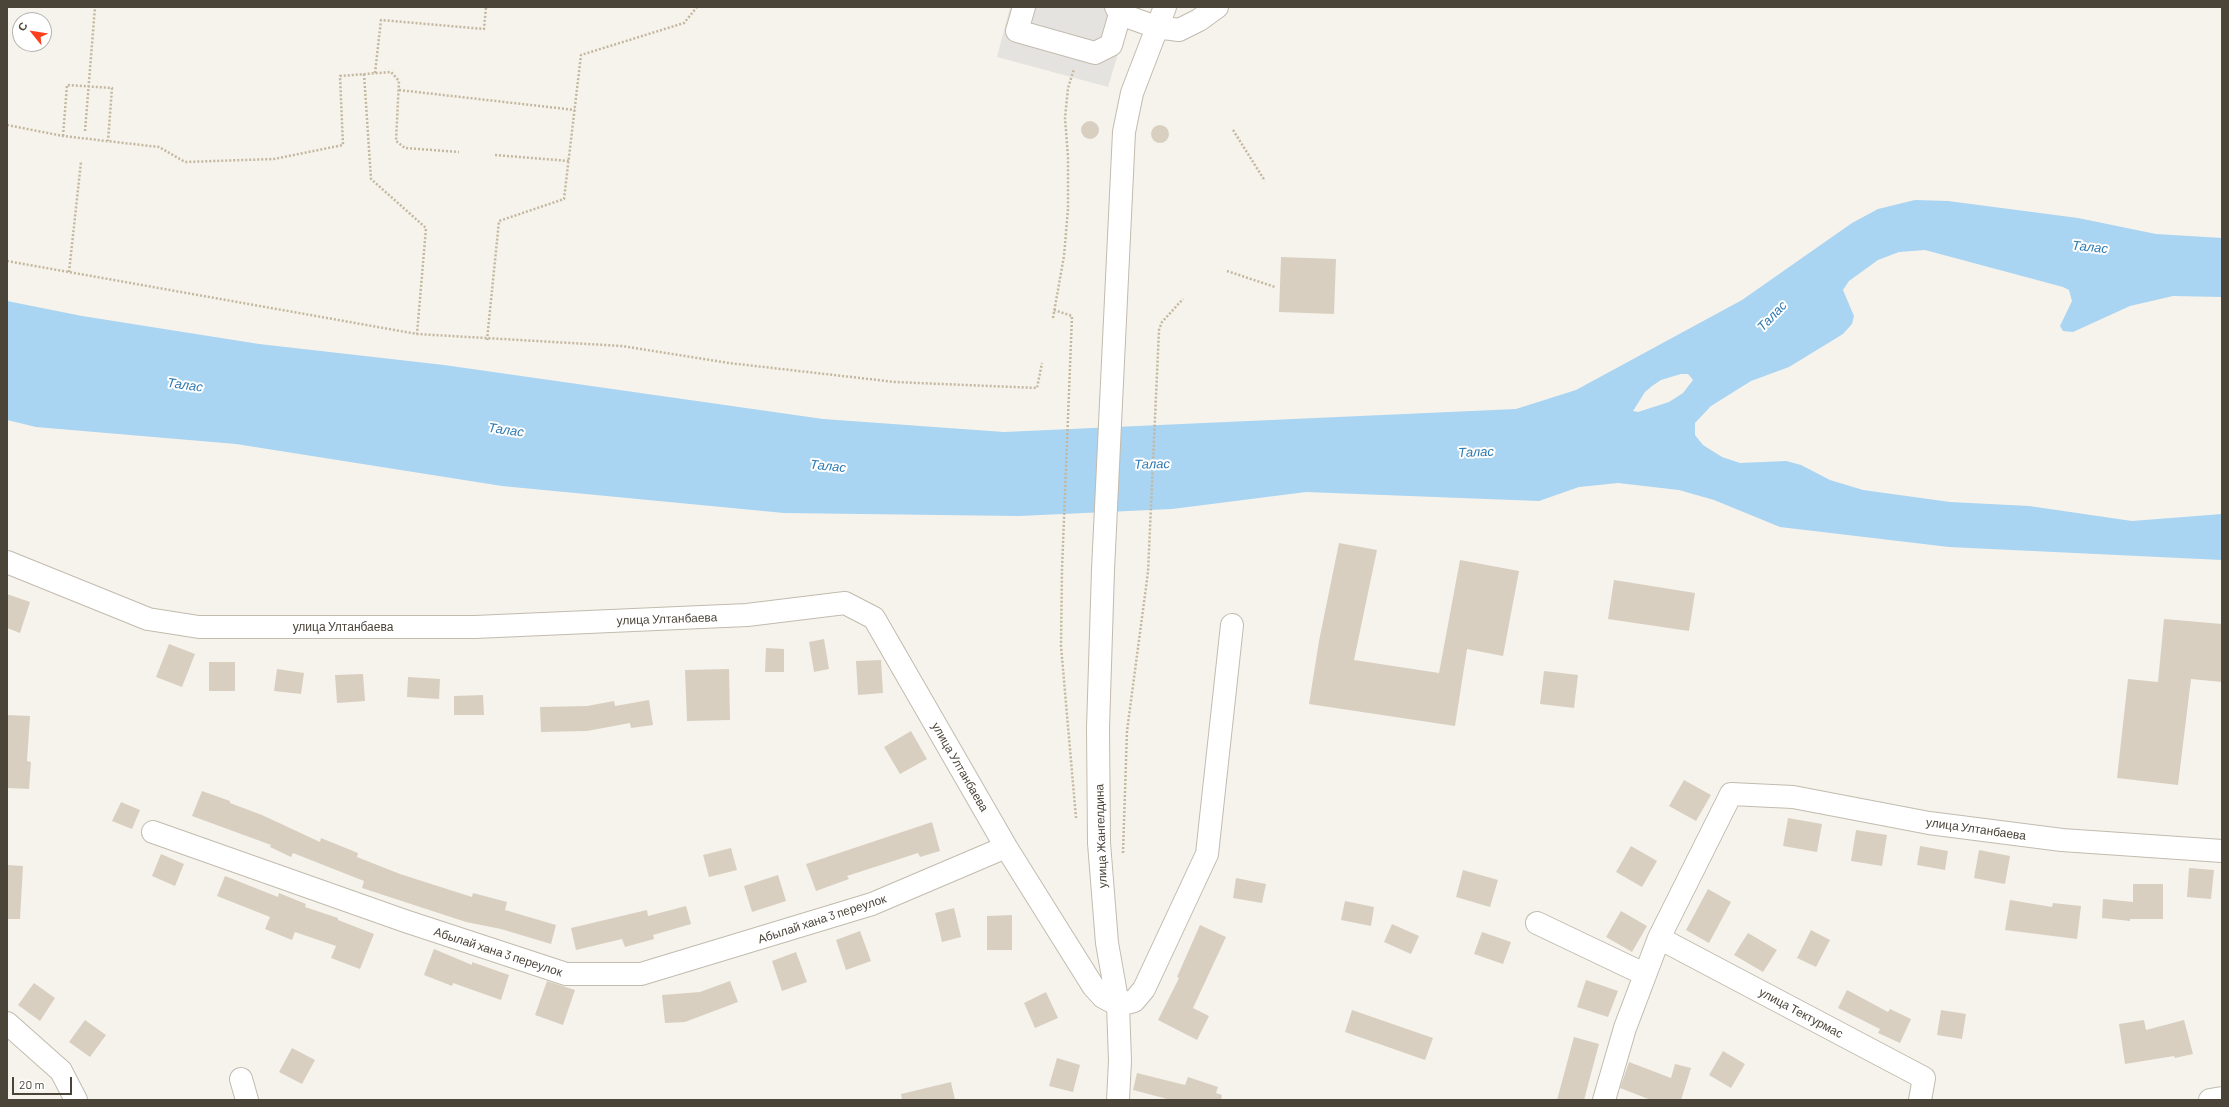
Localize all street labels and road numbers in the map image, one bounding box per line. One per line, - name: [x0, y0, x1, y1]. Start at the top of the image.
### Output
- street label: улица Ултанбаева: [616, 610, 718, 628]
- street label: улица Ултанбаева: [293, 620, 393, 634]
- street label: улица Ултанбаева: [929, 720, 991, 814]
- street label: улица Жангелдина: [1092, 784, 1110, 888]
- street label: улица Ултанбаева: [1925, 815, 2027, 843]
- street label: Абылай хана 3 переулок: [756, 891, 888, 947]
- street label: Абылай хана 3 переулок: [432, 924, 564, 980]
- street label: улица Тектурмас: [1756, 985, 1846, 1041]

